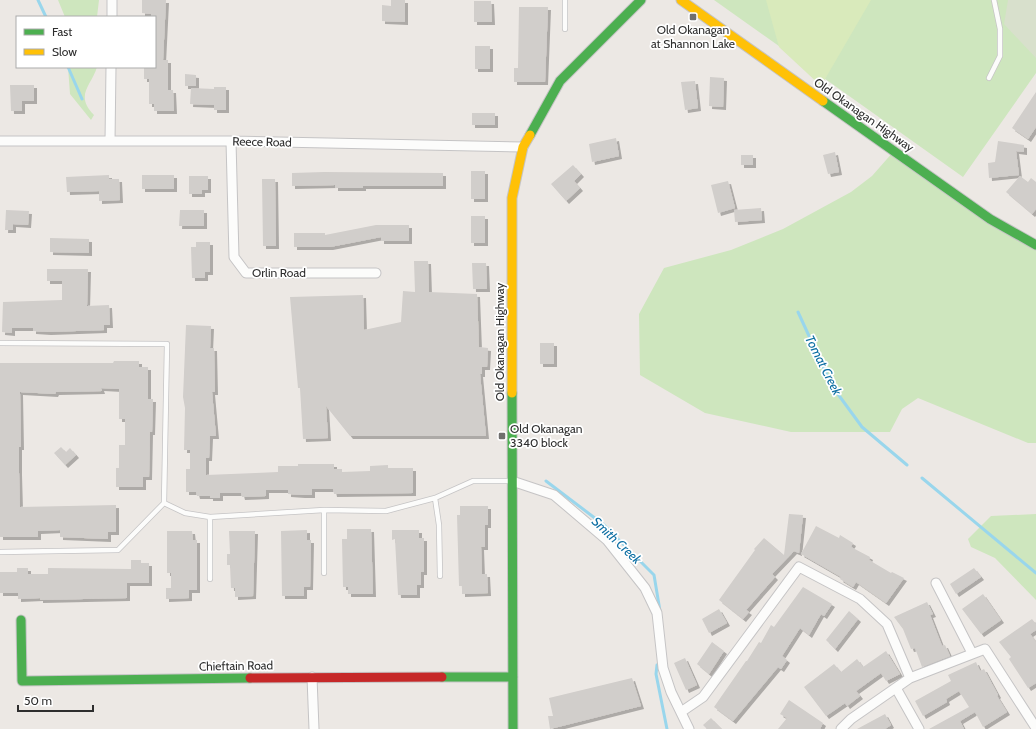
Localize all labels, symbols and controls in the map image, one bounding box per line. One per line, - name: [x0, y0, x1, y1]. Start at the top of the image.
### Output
- marker: Old Okanagan at Shannon Lake: [688, 12, 698, 22]
- legend: [16, 16, 156, 68]
- place label: Old Okanagan at Shannon Lake: [651, 22, 735, 51]
- text: Fast: [52, 24, 72, 39]
- text: Slow: [52, 44, 77, 59]
- street label: Old Okanagan Highway: [811, 74, 917, 155]
- street label: Reece Road: [232, 133, 292, 150]
- street label: Orlin Road: [252, 265, 306, 280]
- street label: Old Okanagan Highway: [492, 283, 507, 401]
- water label: Tomat Creek: [802, 332, 846, 398]
- place label: Old Okanagan 3340 block: [510, 421, 583, 450]
- marker: Old Okanagan 3340 block: [497, 431, 507, 441]
- water label: Smith Creek: [589, 513, 645, 567]
- street label: Chieftain Road: [199, 657, 273, 674]
- scale bar: [18, 687, 93, 713]
- text: 50 m: [24, 693, 52, 708]

